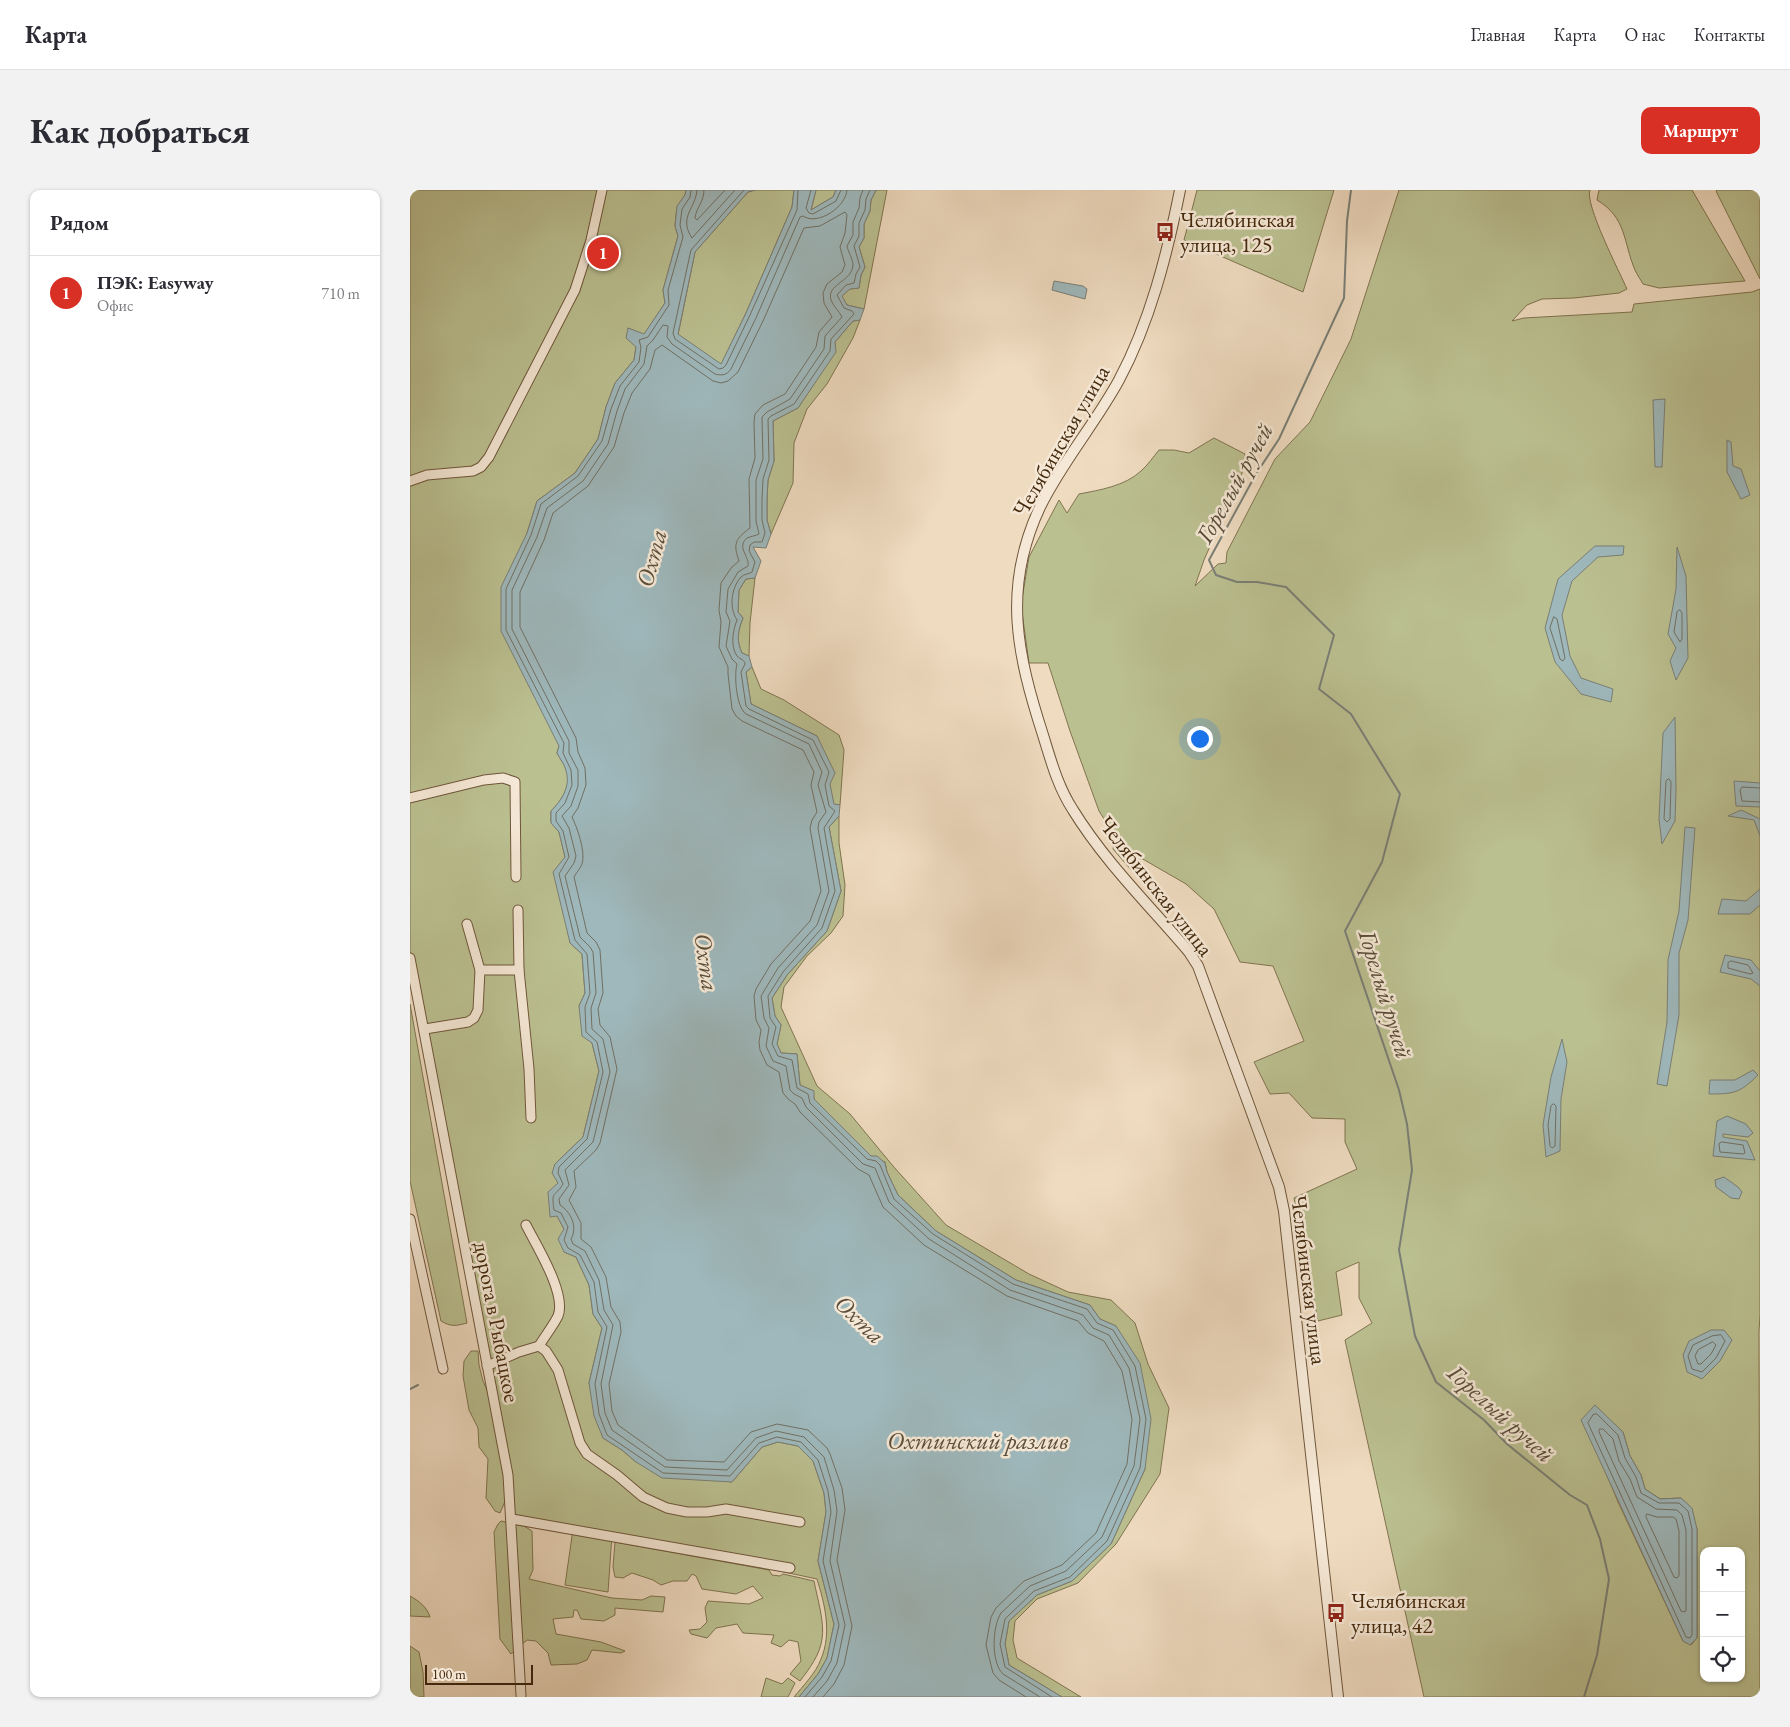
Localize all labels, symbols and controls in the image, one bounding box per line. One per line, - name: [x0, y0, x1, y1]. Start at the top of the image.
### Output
- text: Карта: [25, 19, 87, 50]
- text: Главная: [1471, 23, 1525, 46]
- text: Карта: [1553, 23, 1596, 46]
- text: О нас: [1624, 23, 1666, 46]
- text: Контакты: [1694, 23, 1765, 46]
- button: Маршрут: [1641, 107, 1760, 154]
- text: Как добраться: [30, 108, 250, 153]
- place label: Челябинская улица, 125: [1180, 205, 1295, 259]
- text: Рядом: [50, 209, 109, 236]
- bus stop icon: Челябинская улица, 125: [1154, 221, 1176, 243]
- pin: 1: [587, 234, 619, 272]
- text: ПЭК: Easyway: [97, 270, 214, 295]
- text: 1: [62, 283, 70, 304]
- text: 710 m: [321, 283, 360, 304]
- text: Офис: [97, 295, 134, 316]
- street label: Челябинская улица: [1006, 360, 1116, 522]
- water label: Горелый ручей: [1188, 417, 1280, 550]
- water label: Охта: [629, 526, 673, 590]
- your location: [1187, 726, 1213, 752]
- street label: Челябинская улица: [1092, 810, 1220, 962]
- water label: Горелый ручей: [1351, 925, 1420, 1062]
- water label: Охта: [688, 931, 726, 993]
- street label: Челябинская улица: [1284, 1194, 1334, 1367]
- street label: дорога в Рыбацкое: [467, 1239, 527, 1405]
- water label: Охта: [828, 1288, 892, 1350]
- water label: Горелый ручей: [1440, 1356, 1561, 1469]
- water label: Охтинский разлив: [887, 1425, 1069, 1456]
- map controls: [1700, 1547, 1745, 1682]
- button: +: [1700, 1547, 1745, 1592]
- place label: Челябинская улица, 42: [1351, 1586, 1466, 1640]
- button: −: [1700, 1592, 1745, 1637]
- bus stop icon: Челябинская улица, 42: [1325, 1602, 1347, 1624]
- button: locate: [1700, 1637, 1745, 1682]
- scale bar: [425, 1662, 532, 1685]
- text: 100 m: [432, 1665, 466, 1683]

